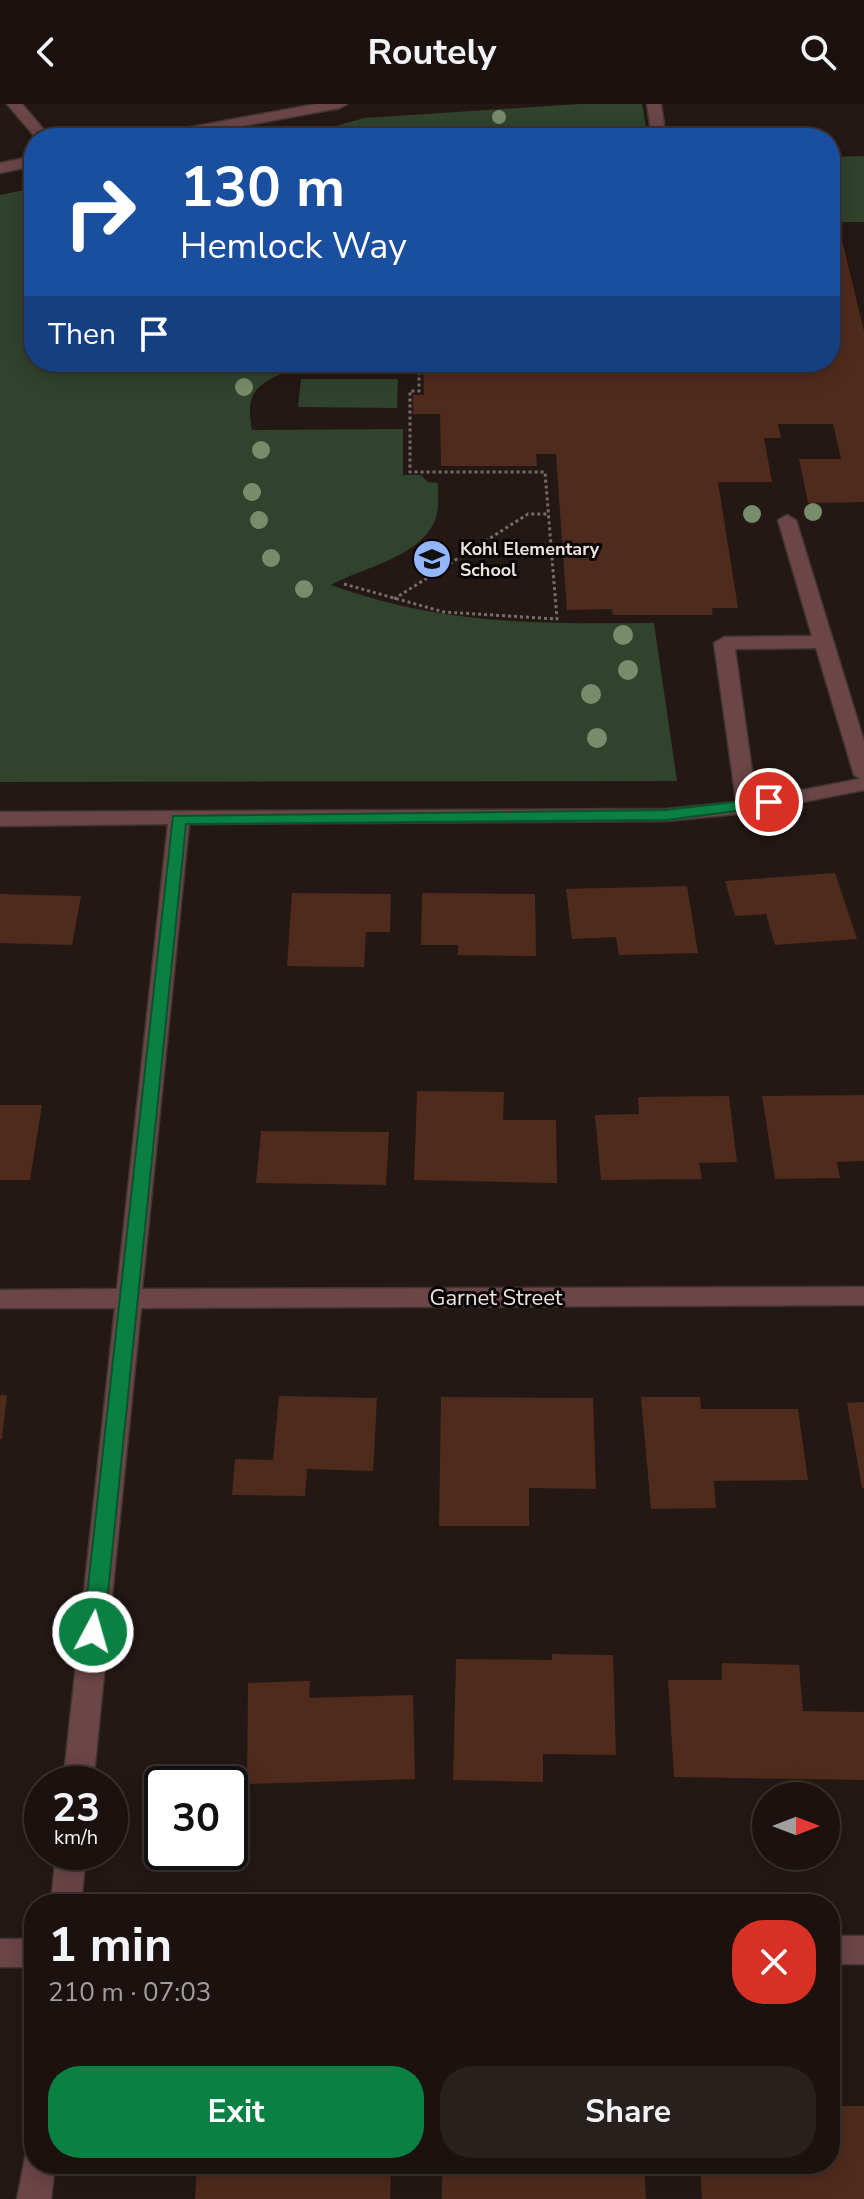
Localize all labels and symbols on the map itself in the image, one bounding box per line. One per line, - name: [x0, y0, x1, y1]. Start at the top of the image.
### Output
- place label: Kohl Elementary School: [460, 537, 600, 582]
- school or university icon: Kohl Elementary School: [411, 538, 453, 580]
- pin: [735, 768, 803, 836]
- street label: Garnet Street: [429, 1283, 563, 1313]
- position arrow: [51, 1590, 135, 1674]
- speed limit sign: 30: [144, 1766, 248, 1870]
- north arrow: [752, 1782, 840, 1870]

